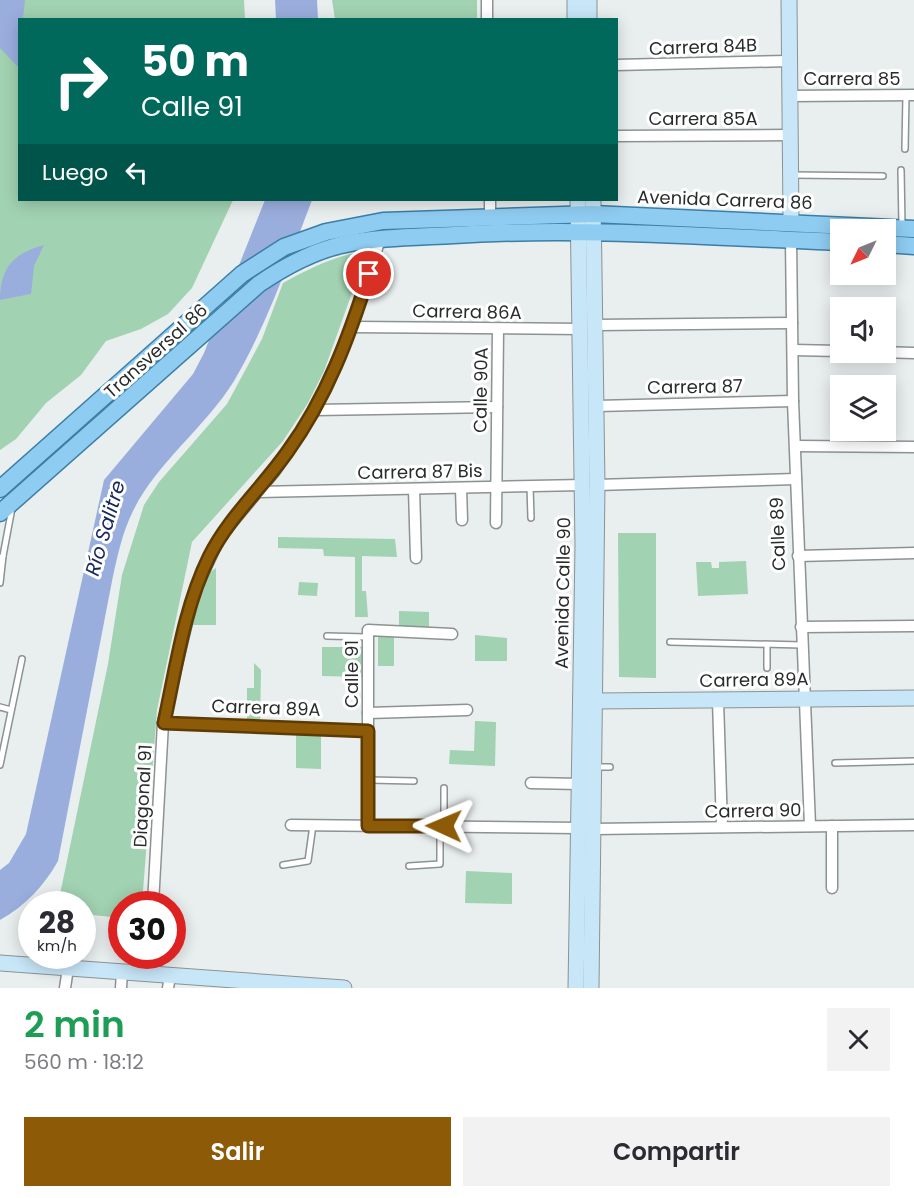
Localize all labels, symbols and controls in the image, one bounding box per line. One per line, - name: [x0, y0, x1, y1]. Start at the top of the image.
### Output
- text: 50 m: [141, 32, 249, 91]
- street label: Carrera 84B: [649, 32, 757, 61]
- icon: right: [42, 42, 120, 120]
- street label: Carrera 85: [803, 66, 901, 91]
- text: Calle 91: [141, 88, 243, 125]
- street label: Carrera 85A: [648, 106, 758, 131]
- icon: left: [120, 156, 153, 189]
- text: Luego: [42, 157, 108, 188]
- street label: Avenida Carrera 86: [637, 184, 813, 215]
- north arrow: [830, 219, 896, 285]
- map controls: [830, 219, 896, 441]
- pin: [343, 248, 394, 299]
- icon: arrive: [352, 257, 385, 290]
- street label: Transversal 86: [99, 297, 213, 404]
- button: sound: [830, 297, 896, 363]
- street label: Carrera 86A: [412, 298, 522, 325]
- street label: Calle 90A: [467, 347, 494, 433]
- street label: Carrera 87: [647, 373, 743, 400]
- button: layers: [830, 375, 896, 441]
- street label: Carrera 87 Bis: [357, 458, 483, 485]
- water label: Río Salitre: [78, 477, 132, 579]
- street label: Calle 89: [764, 497, 791, 571]
- street label: Avenida Calle 90: [549, 517, 576, 669]
- street label: Calle 91: [339, 640, 364, 708]
- street label: Carrera 89A: [699, 666, 809, 693]
- street label: Carrera 89A: [211, 693, 321, 722]
- street label: Diagonal 91: [127, 744, 158, 848]
- position arrow: [412, 794, 476, 858]
- street label: Carrera 90: [704, 797, 802, 824]
- speed limit sign: 30: [108, 891, 186, 969]
- text: 28: [39, 901, 75, 944]
- text: km/h: [37, 935, 77, 956]
- text: 2 min: [24, 999, 125, 1050]
- button: close: [827, 1008, 890, 1071]
- text: 560 m · 18:12: [24, 1048, 144, 1076]
- button: Salir: [24, 1117, 451, 1186]
- button: Compartir: [463, 1117, 890, 1186]

